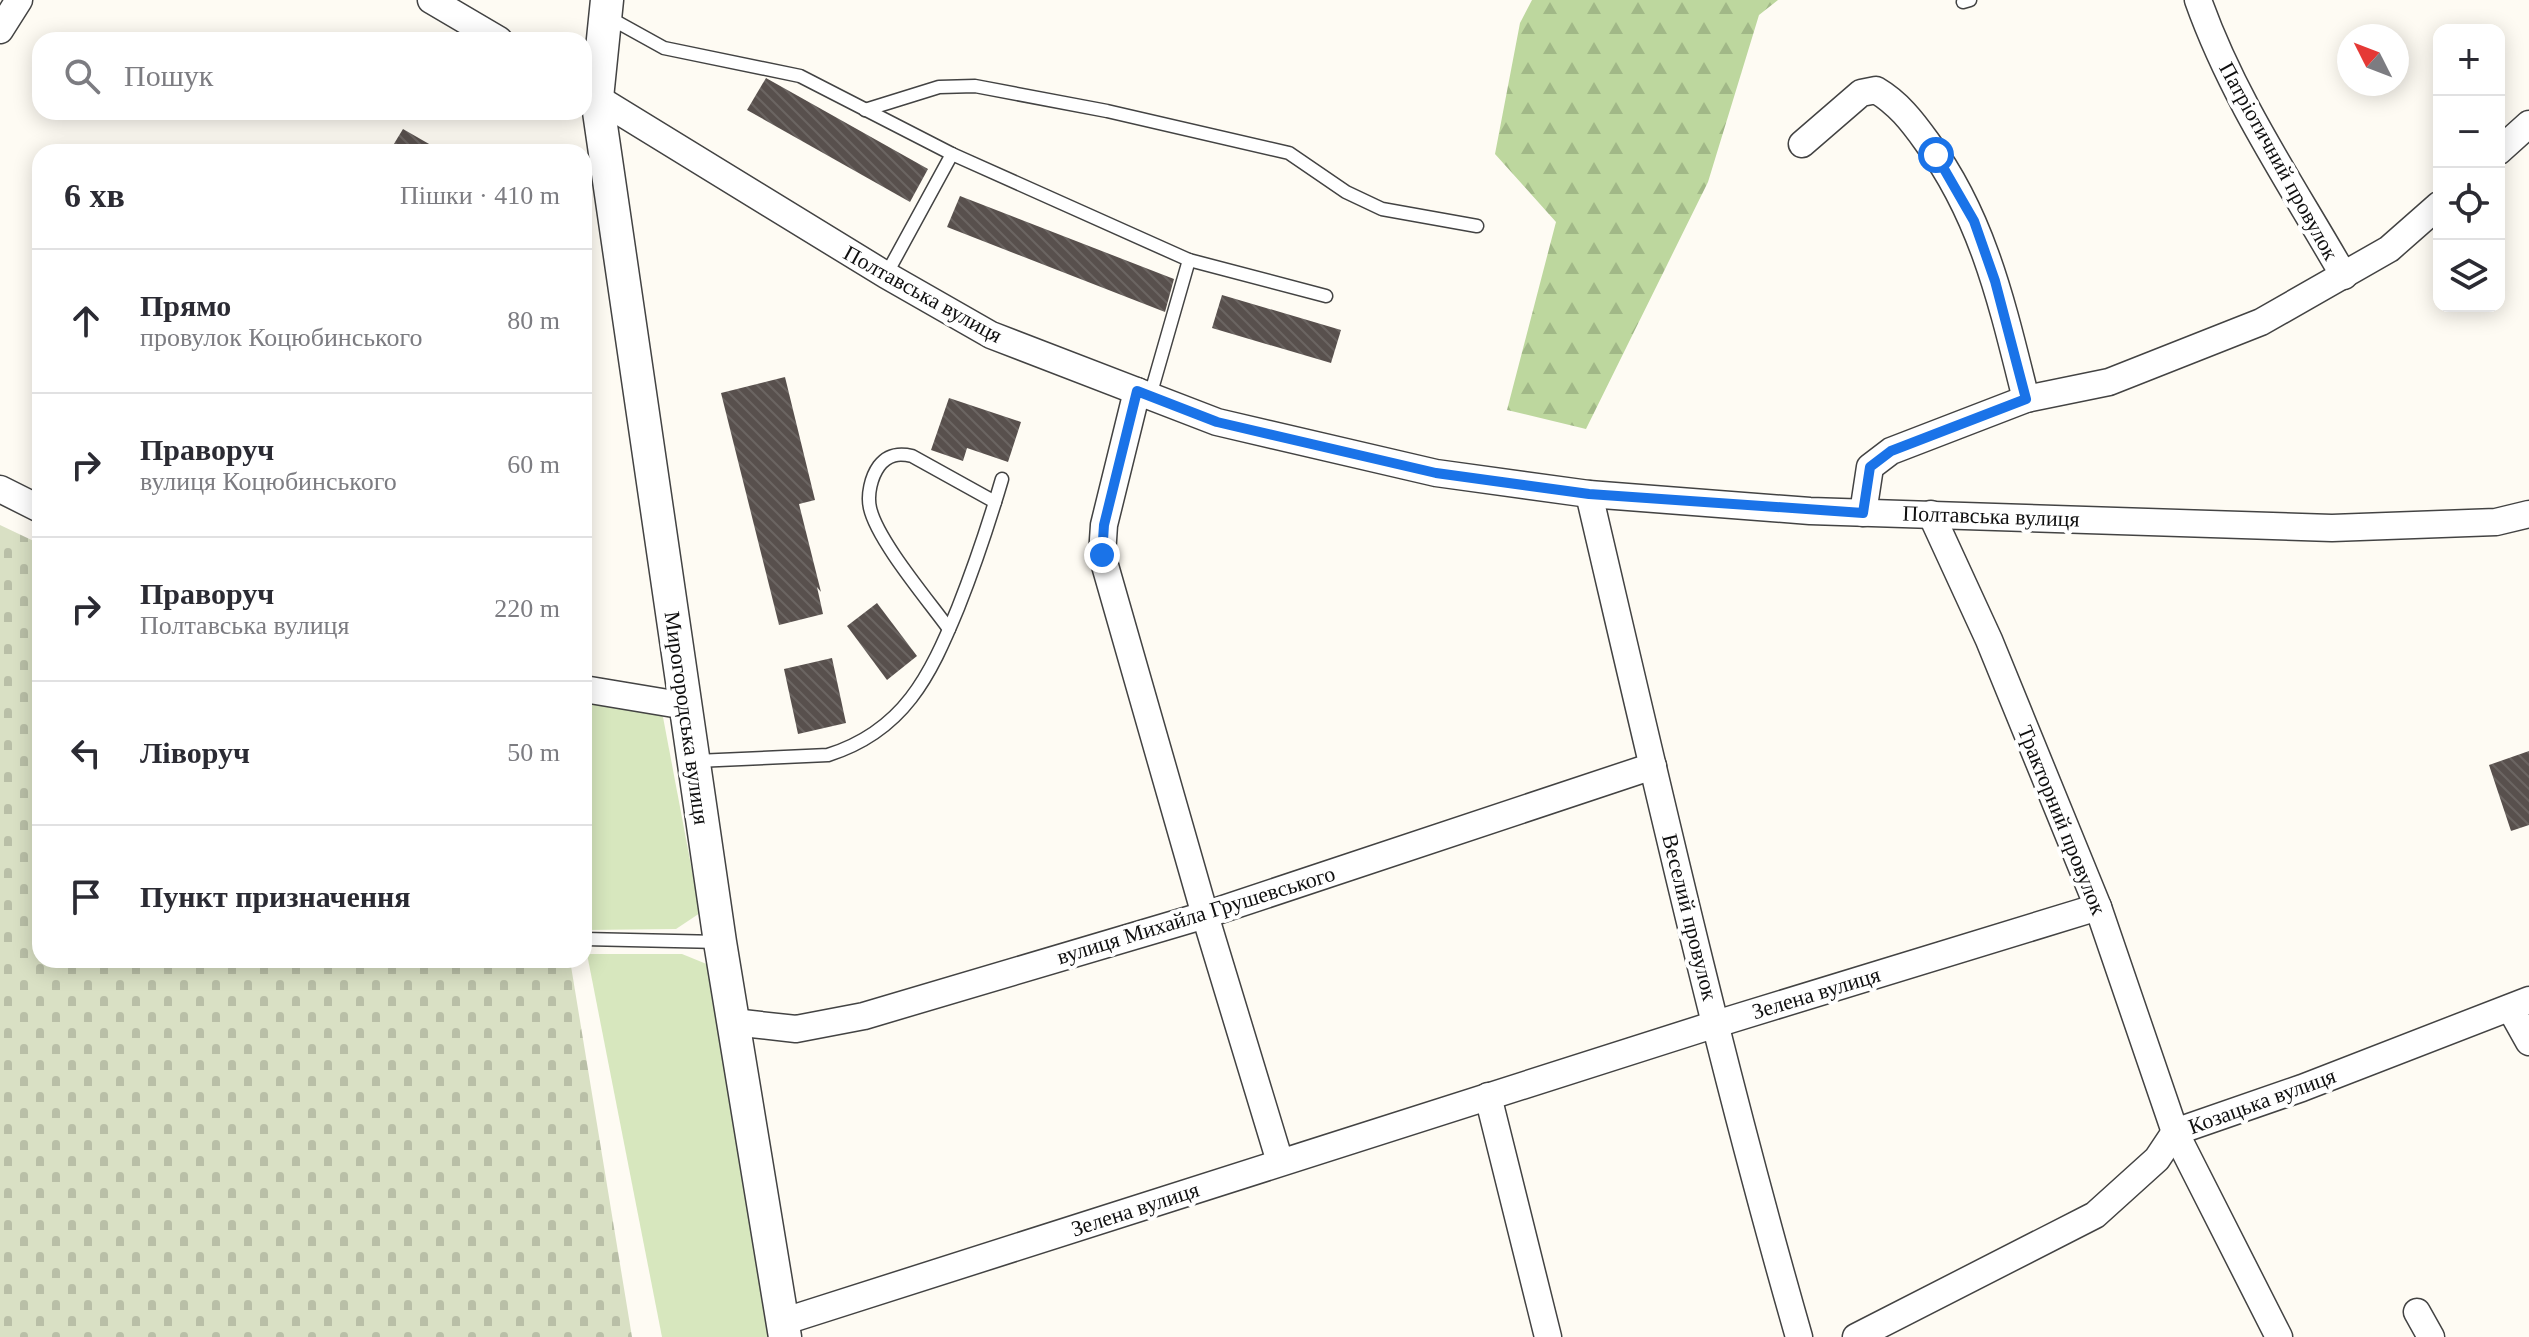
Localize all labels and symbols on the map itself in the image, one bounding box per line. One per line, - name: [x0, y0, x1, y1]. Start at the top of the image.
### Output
- north arrow: [2337, 24, 2409, 96]
- street label: Патріотичний провулок: [2214, 58, 2344, 264]
- route start: [1918, 137, 1954, 173]
- street label: Полтавська вулиця: [839, 240, 1007, 348]
- street label: Полтавська вулиця: [1902, 500, 2080, 532]
- route end: [1084, 537, 1120, 573]
- street label: Мирогородська вулиця: [660, 610, 714, 826]
- street label: Тракторний провулок: [2013, 722, 2112, 919]
- street label: Веселий провулок: [1657, 831, 1723, 1003]
- street label: вулиця Михайла Грушевського: [1054, 861, 1338, 969]
- street label: Зелена вулиця: [1749, 962, 1883, 1024]
- street label: Козацька вулиця: [2185, 1063, 2339, 1139]
- street label: Зелена вулиця: [1068, 1177, 1202, 1241]

